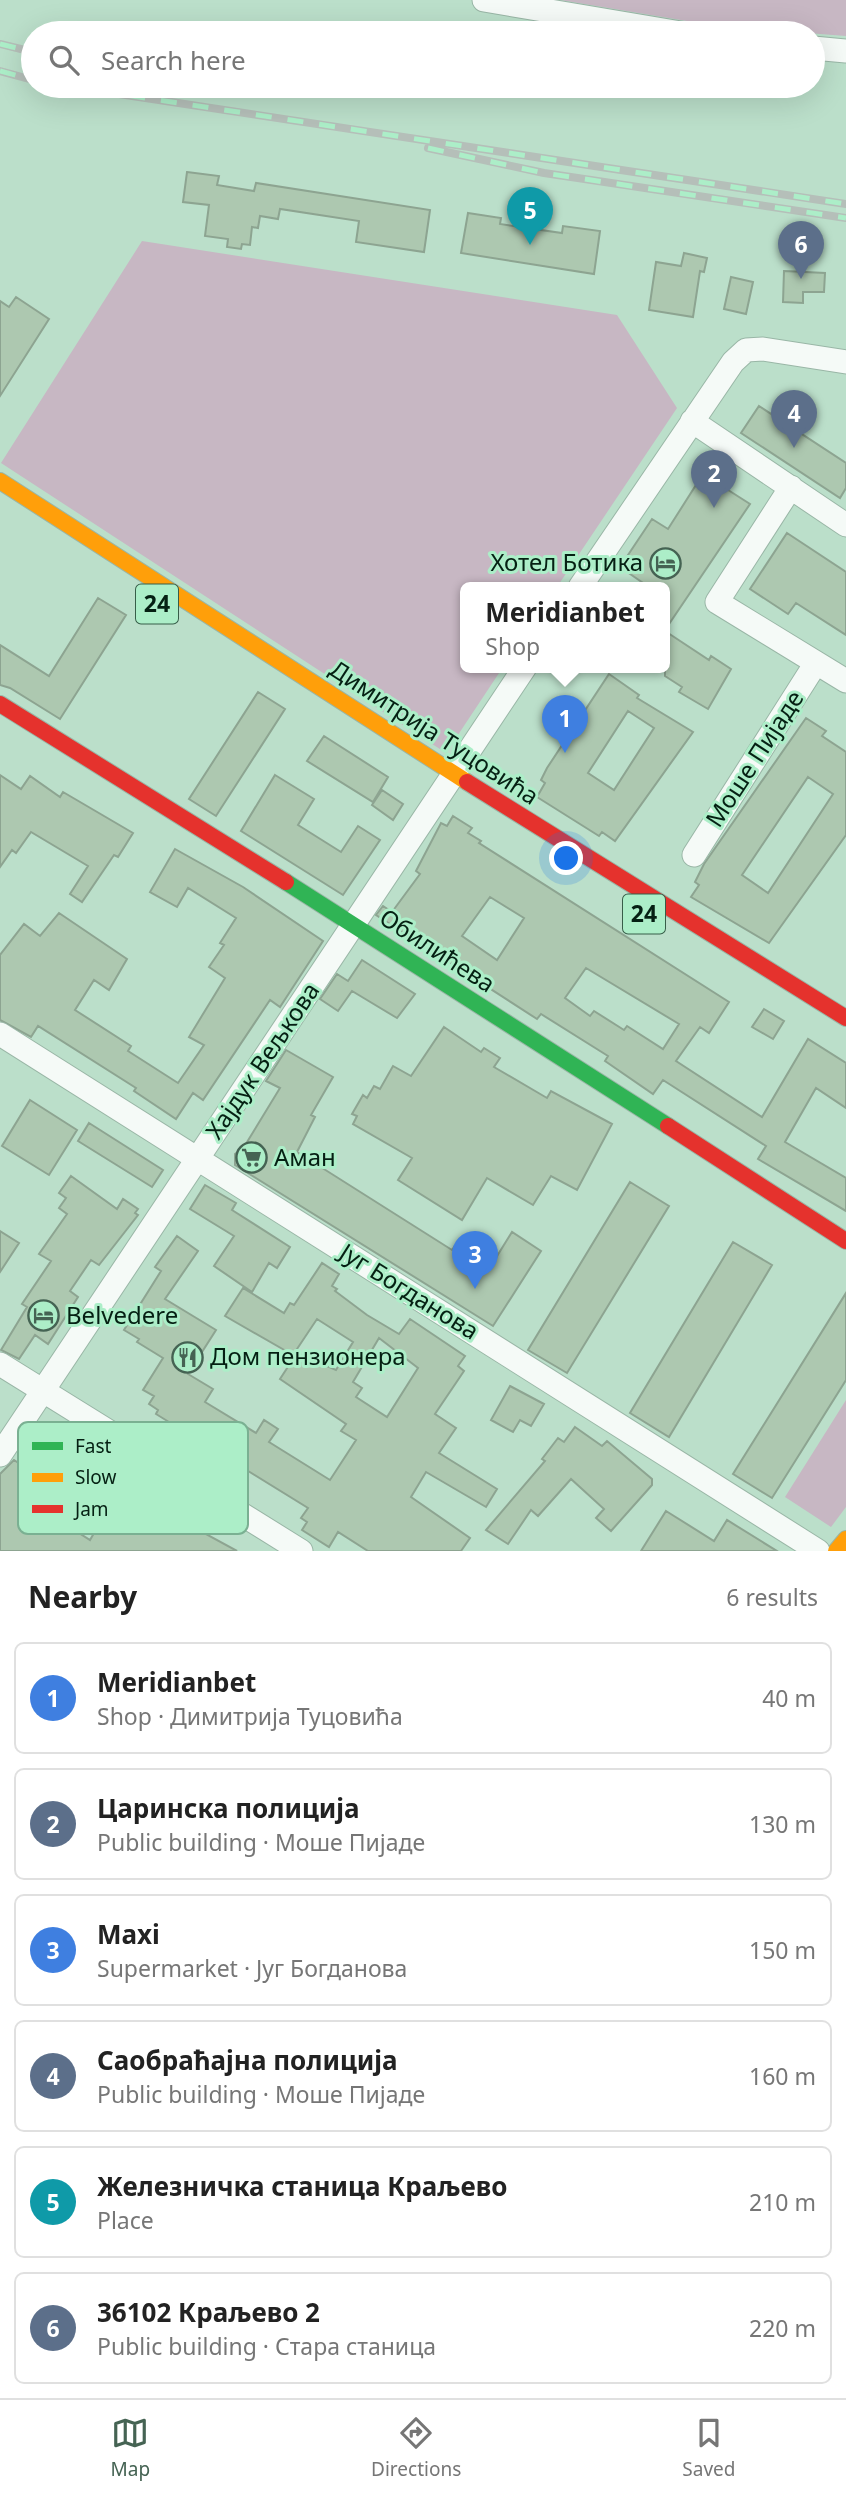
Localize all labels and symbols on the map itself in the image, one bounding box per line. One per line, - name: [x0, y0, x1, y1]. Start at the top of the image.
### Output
- pin: 5: [507, 187, 553, 245]
- pin: 6: [778, 221, 824, 279]
- pin: 4: [771, 390, 817, 448]
- pin: 2: [691, 450, 737, 508]
- place label: Хотел Ботика: [490, 545, 643, 578]
- hotel icon: Хотел Ботика: [649, 546, 683, 580]
- road number: 24: [136, 584, 178, 624]
- street label: Димитрија Туцовића: [324, 652, 546, 812]
- street label: Моше Пијаде: [697, 683, 810, 833]
- pin: 1: [542, 695, 588, 753]
- your location: [549, 841, 583, 875]
- road number: 24: [623, 894, 665, 934]
- street label: Обилићева: [374, 900, 502, 999]
- street label: Хајдук Вељкова: [197, 975, 326, 1145]
- place label: Аман: [274, 1140, 336, 1173]
- supermarket icon: Аман: [234, 1141, 268, 1175]
- pin: 3: [452, 1231, 498, 1289]
- street label: Југ Богданова: [332, 1234, 485, 1347]
- place label: Belvedere: [66, 1298, 178, 1331]
- hotel icon: Belvedere: [26, 1299, 60, 1333]
- place label: Дом пензионера: [210, 1339, 406, 1372]
- restaurant icon: Дом пензионера: [170, 1340, 204, 1374]
- legend: [18, 1422, 248, 1534]
- text: Fast: [75, 1433, 112, 1459]
- text: Slow: [75, 1464, 116, 1490]
- text: Jam: [73, 1496, 109, 1522]

